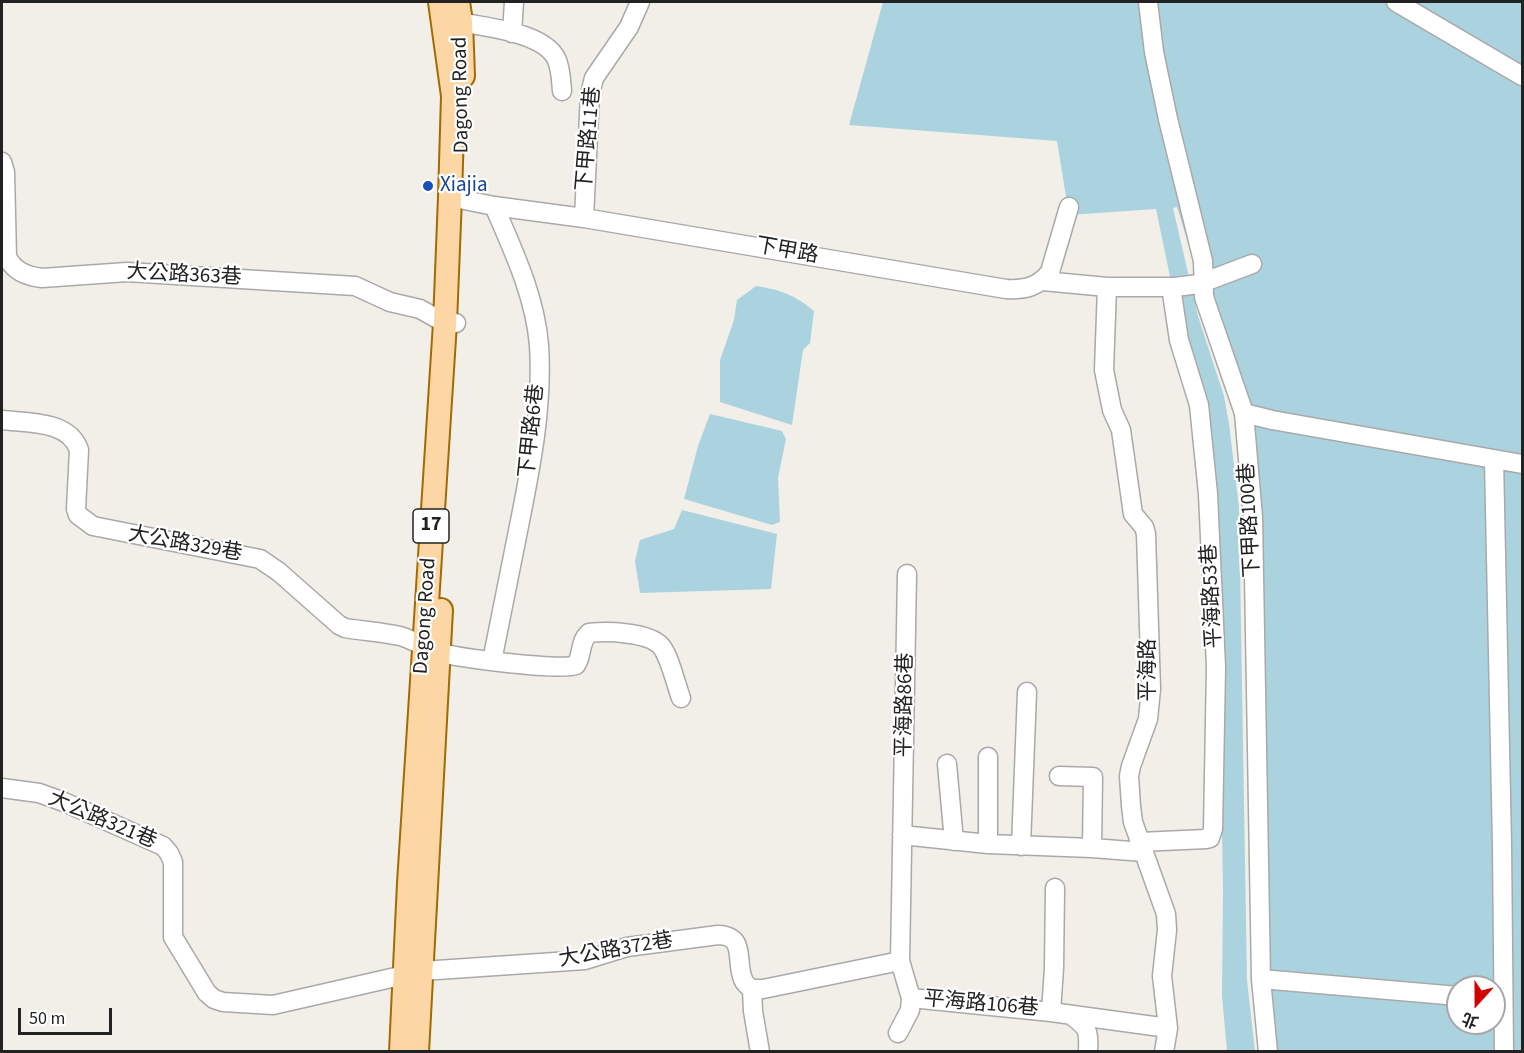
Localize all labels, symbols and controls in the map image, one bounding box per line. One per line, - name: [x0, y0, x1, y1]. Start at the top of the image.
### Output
- street label: Dagong Road: [448, 37, 476, 153]
- street label: 下甲路11巷: [573, 86, 607, 192]
- place label: Xiajia: [440, 173, 487, 199]
- marker: Xiajia: [421, 179, 435, 193]
- street label: 下甲路: [754, 234, 820, 270]
- street label: 大公路363巷: [126, 260, 242, 292]
- street label: 下甲路6巷: [516, 383, 550, 479]
- street label: 下甲路100巷: [1235, 462, 1267, 578]
- road number: 17: [413, 509, 449, 543]
- street label: 大公路329巷: [126, 523, 244, 567]
- street label: 平海路53巷: [1198, 543, 1228, 649]
- street label: Dagong Road: [409, 557, 443, 675]
- street label: 平海路: [1136, 639, 1162, 701]
- street label: 平海路86巷: [892, 652, 920, 758]
- street label: 大公路321巷: [44, 787, 160, 855]
- street label: 大公路372巷: [557, 929, 675, 973]
- north arrow: [1446, 975, 1506, 1035]
- street label: 平海路106巷: [922, 987, 1040, 1023]
- scale bar: [21, 996, 116, 1034]
- text: 50 m: [29, 1006, 65, 1031]
- text: 北: [1459, 1007, 1482, 1033]

